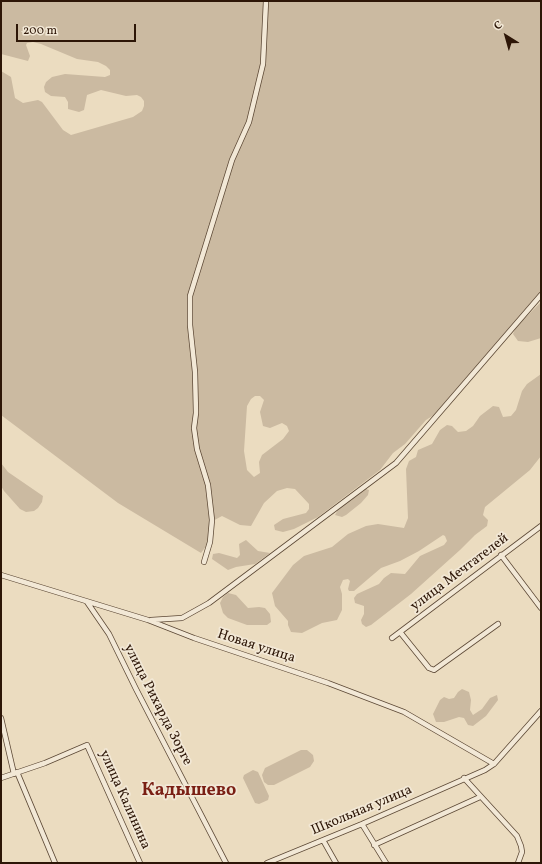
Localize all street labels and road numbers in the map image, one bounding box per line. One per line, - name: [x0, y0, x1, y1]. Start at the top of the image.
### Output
- street label: улица Мечтателей: [408, 531, 512, 615]
- street label: Новая улица: [215, 626, 297, 668]
- street label: улица Рихарда Зорге: [119, 641, 195, 769]
- street label: улица Калинина: [95, 748, 153, 852]
- street label: Школьная улица: [309, 782, 415, 840]

